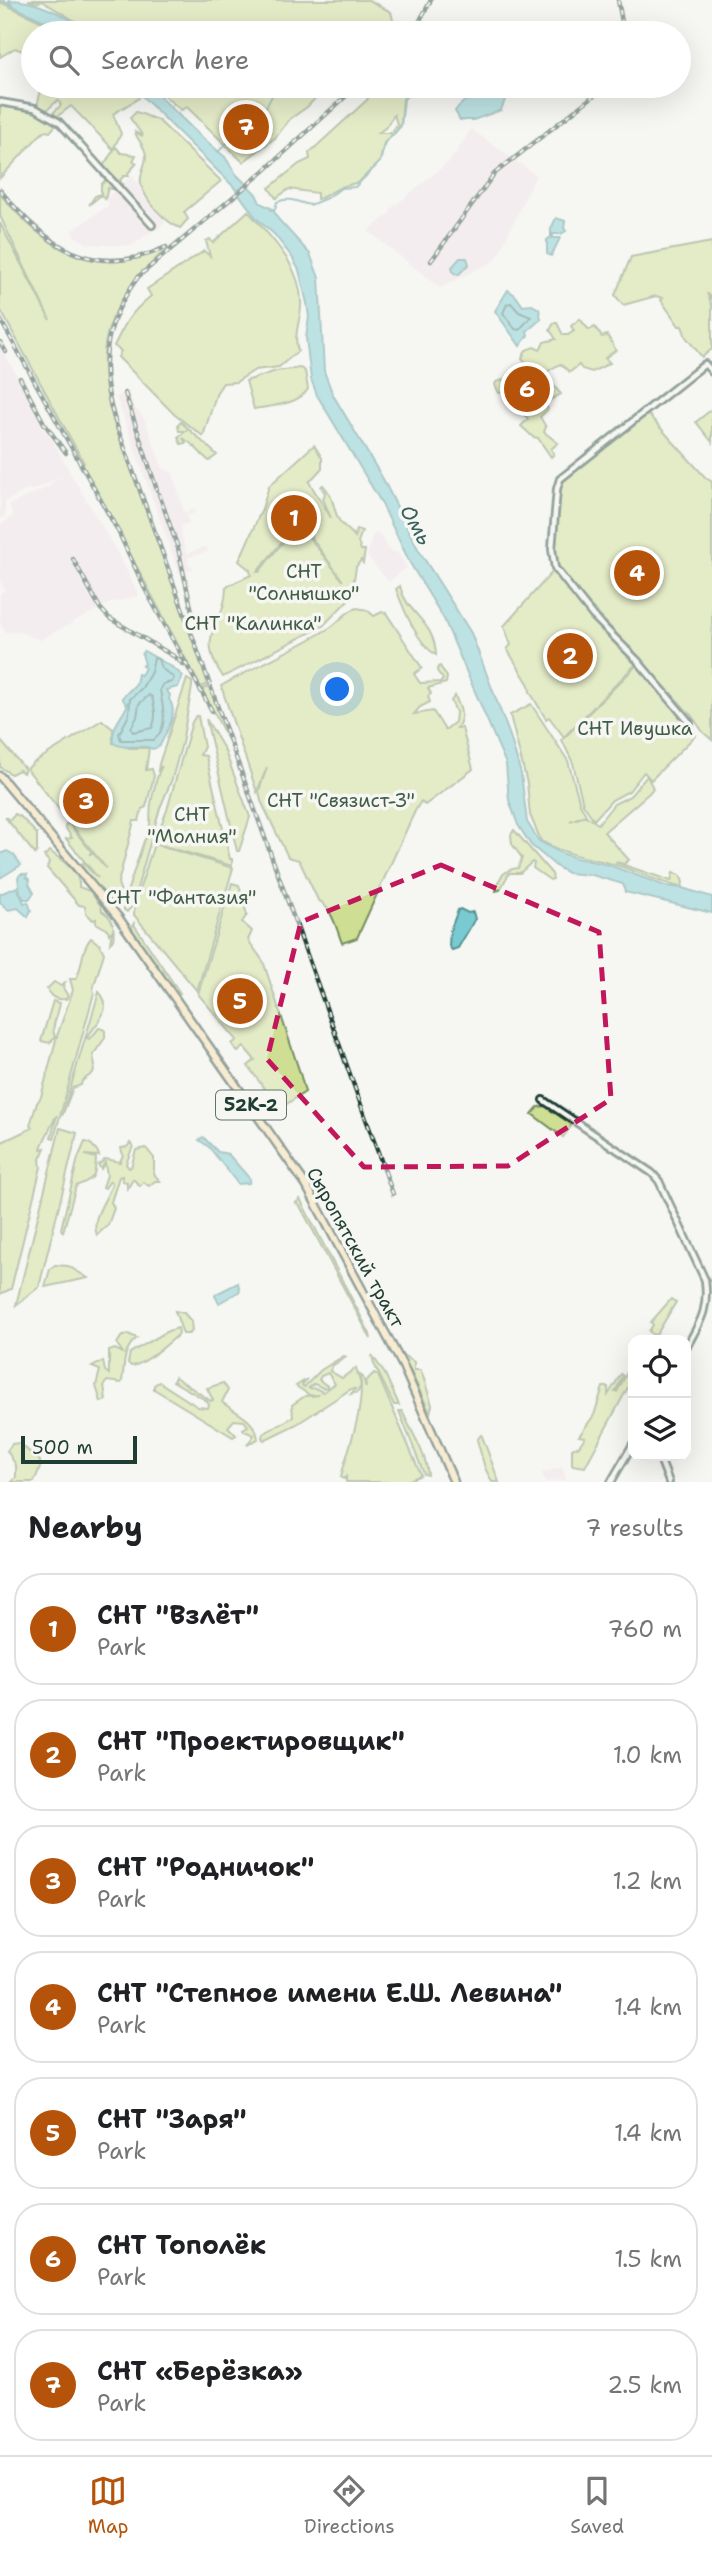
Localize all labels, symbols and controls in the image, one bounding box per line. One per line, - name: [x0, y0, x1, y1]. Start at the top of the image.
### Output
- search box: [21, 21, 691, 98]
- icon: search: [45, 41, 83, 79]
- text: Search here: [101, 42, 250, 77]
- pin: 7: [223, 101, 269, 153]
- pin: 6: [504, 363, 550, 415]
- pin: 1: [271, 492, 317, 544]
- water label: Омь: [393, 500, 439, 550]
- pin: 4: [614, 547, 660, 599]
- park label: СНТ "Солнышко": [248, 559, 360, 606]
- park label: СНТ "Калинка": [184, 611, 322, 636]
- pin: 2: [547, 630, 593, 682]
- your location: [320, 672, 354, 706]
- park label: СНТ Ивушка: [577, 716, 693, 741]
- pin: 3: [63, 775, 109, 827]
- park label: СНТ "Связист-3": [267, 788, 415, 813]
- park label: СНТ "Молния": [147, 802, 237, 849]
- park label: СНТ "Фантазия": [106, 885, 256, 910]
- pin: 5: [217, 975, 263, 1027]
- road number: 52К-2: [216, 1090, 286, 1120]
- street label: Сыропятский тракт: [301, 1163, 410, 1332]
- map controls: [628, 1335, 691, 1461]
- button: locate: [628, 1335, 691, 1398]
- button: layers: [628, 1398, 691, 1461]
- scale bar: [21, 1433, 136, 1465]
- text: 500 m: [32, 1435, 93, 1460]
- text: Nearby: [28, 1507, 143, 1548]
- text: 7 results: [585, 1513, 684, 1543]
- text: СНТ "Взлёт": [97, 1597, 259, 1632]
- text: 1: [48, 1614, 58, 1644]
- text: 760 m: [608, 1614, 682, 1644]
- text: Park: [97, 1632, 146, 1662]
- text: СНТ "Проектировщик": [97, 1723, 405, 1758]
- text: 2: [45, 1740, 61, 1770]
- text: 1.0 km: [613, 1740, 682, 1770]
- text: Park: [97, 1758, 146, 1788]
- text: СНТ "Родничок": [97, 1849, 314, 1884]
- text: 3: [45, 1866, 61, 1896]
- text: 1.2 km: [613, 1866, 682, 1896]
- text: Park: [97, 1884, 146, 1914]
- text: СНТ "Степное имени Е.Ш. Левина": [97, 1975, 562, 2010]
- text: 4: [45, 1992, 61, 2022]
- text: 1.4 km: [614, 1992, 682, 2022]
- text: Park: [97, 2010, 146, 2040]
- text: СНТ "Заря": [97, 2101, 247, 2136]
- text: 5: [46, 2118, 60, 2148]
- text: 1.4 km: [614, 2118, 682, 2148]
- text: Park: [97, 2136, 146, 2166]
- text: СНТ Тополёк: [97, 2227, 266, 2262]
- text: 6: [45, 2244, 61, 2274]
- text: 1.5 km: [614, 2244, 682, 2274]
- text: Park: [97, 2262, 146, 2292]
- text: СНТ «Берёзка»: [97, 2353, 303, 2388]
- text: 7: [45, 2370, 61, 2400]
- text: 2.5 km: [607, 2370, 682, 2400]
- text: Park: [97, 2388, 146, 2418]
- tab: Map: [88, 2472, 128, 2539]
- tab: Directions: [304, 2472, 395, 2539]
- tab: Saved: [570, 2472, 624, 2539]

